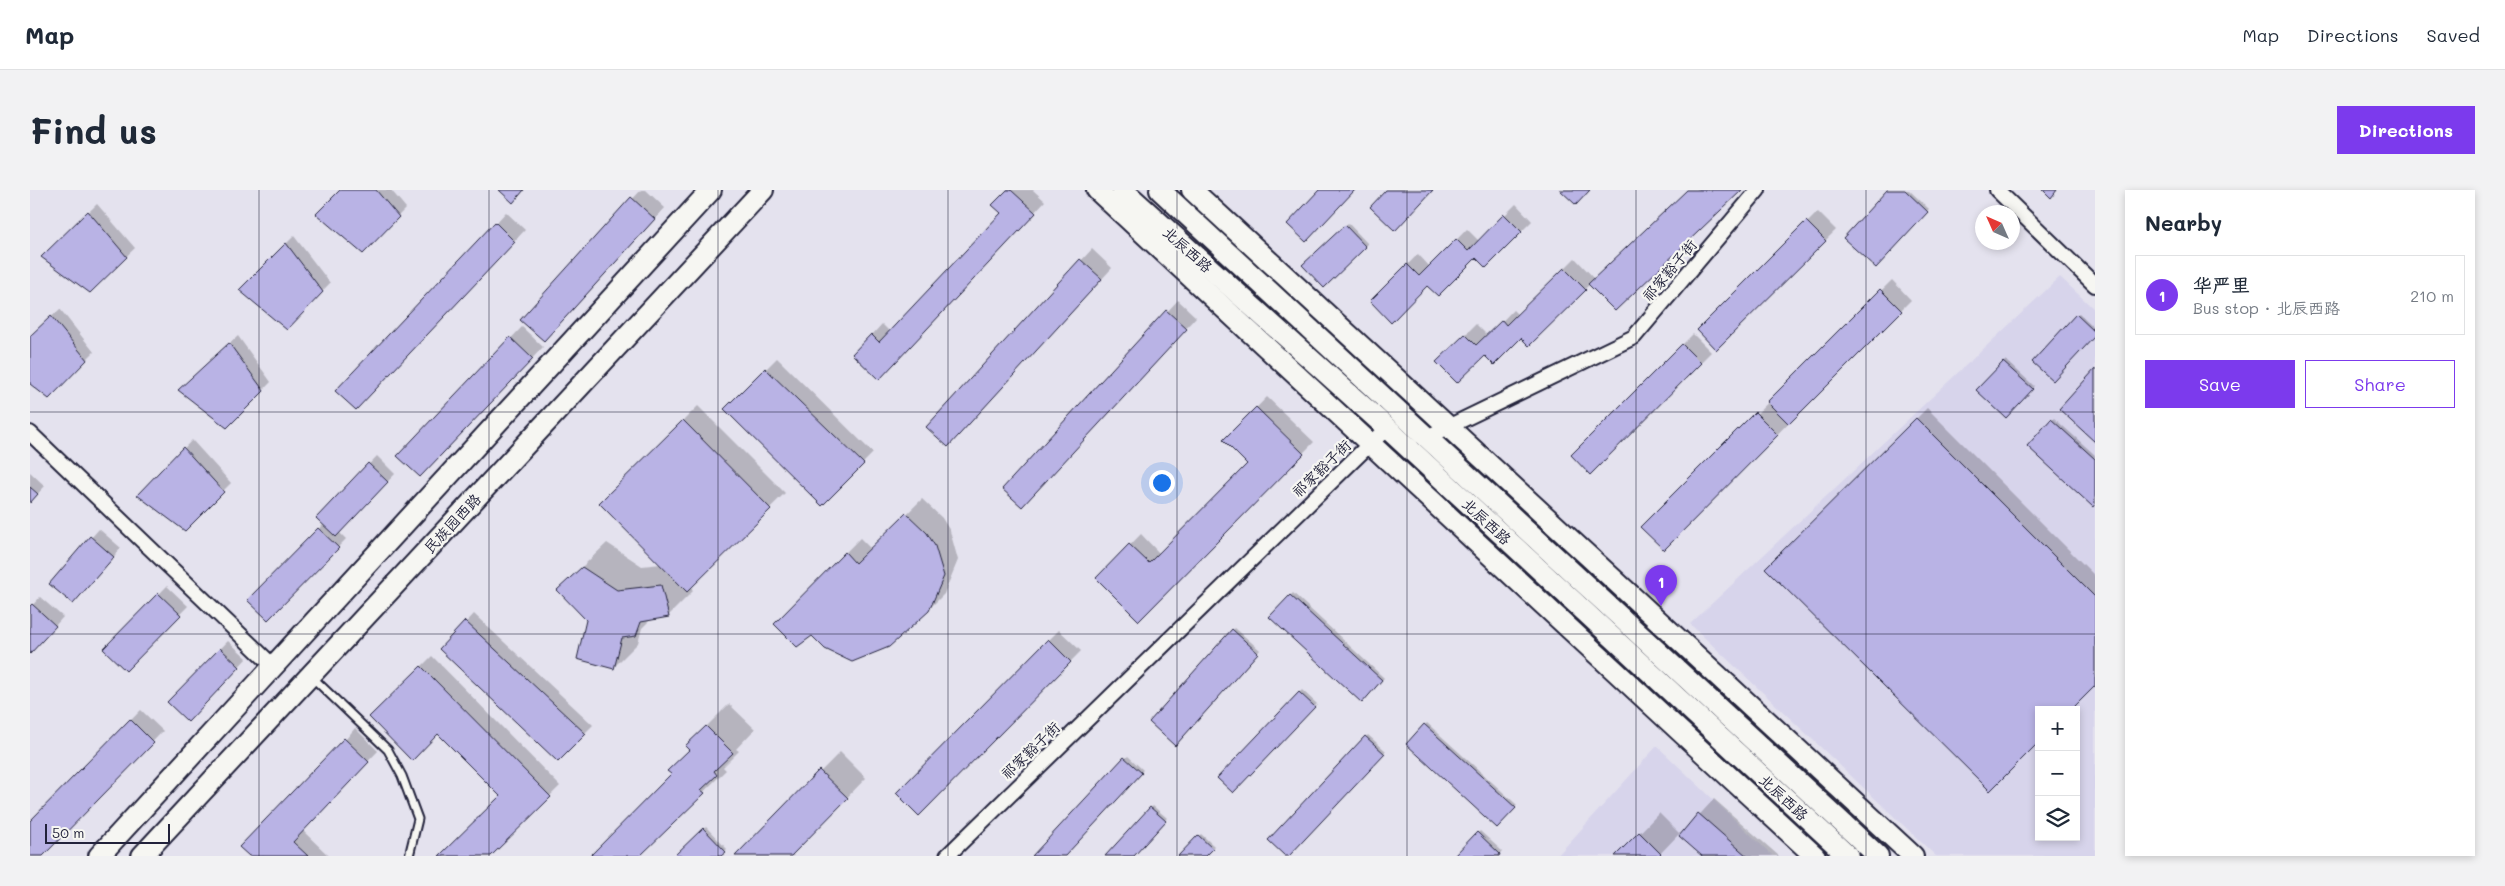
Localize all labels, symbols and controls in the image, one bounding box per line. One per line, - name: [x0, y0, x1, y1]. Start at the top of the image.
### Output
- text: Map: [25, 19, 74, 50]
- text: Map: [2242, 23, 2279, 47]
- text: Directions: [2307, 23, 2399, 47]
- text: Saved: [2427, 23, 2480, 47]
- button: Directions: [2337, 106, 2475, 154]
- text: Find us: [30, 107, 157, 153]
- north arrow: [1975, 205, 2020, 250]
- text: Nearby: [2145, 209, 2222, 236]
- street label: 北辰西路: [1159, 221, 1217, 277]
- street label: 祁家豁子街: [1637, 235, 1701, 305]
- text: 华严里: [2193, 272, 2250, 297]
- text: 1: [2158, 285, 2166, 306]
- text: 210 m: [2410, 285, 2454, 306]
- text: Bus stop · 北辰西路: [2193, 297, 2340, 318]
- button: Save: [2145, 360, 2295, 408]
- button: Share: [2305, 360, 2455, 408]
- street label: 祁家豁子街: [1287, 435, 1355, 501]
- your location: [1149, 470, 1175, 496]
- street label: 民族园西路: [419, 489, 485, 557]
- street label: 北辰西路: [1458, 493, 1516, 549]
- pin: 1: [1645, 565, 1677, 606]
- map controls: [2035, 706, 2080, 841]
- button: +: [2035, 706, 2080, 751]
- street label: 祁家豁子街: [996, 717, 1064, 783]
- button: −: [2035, 751, 2080, 796]
- street label: 北辰西路: [1755, 769, 1813, 825]
- button: layers: [2035, 796, 2080, 841]
- scale bar: [45, 821, 170, 844]
- text: 50 m: [52, 823, 84, 842]

